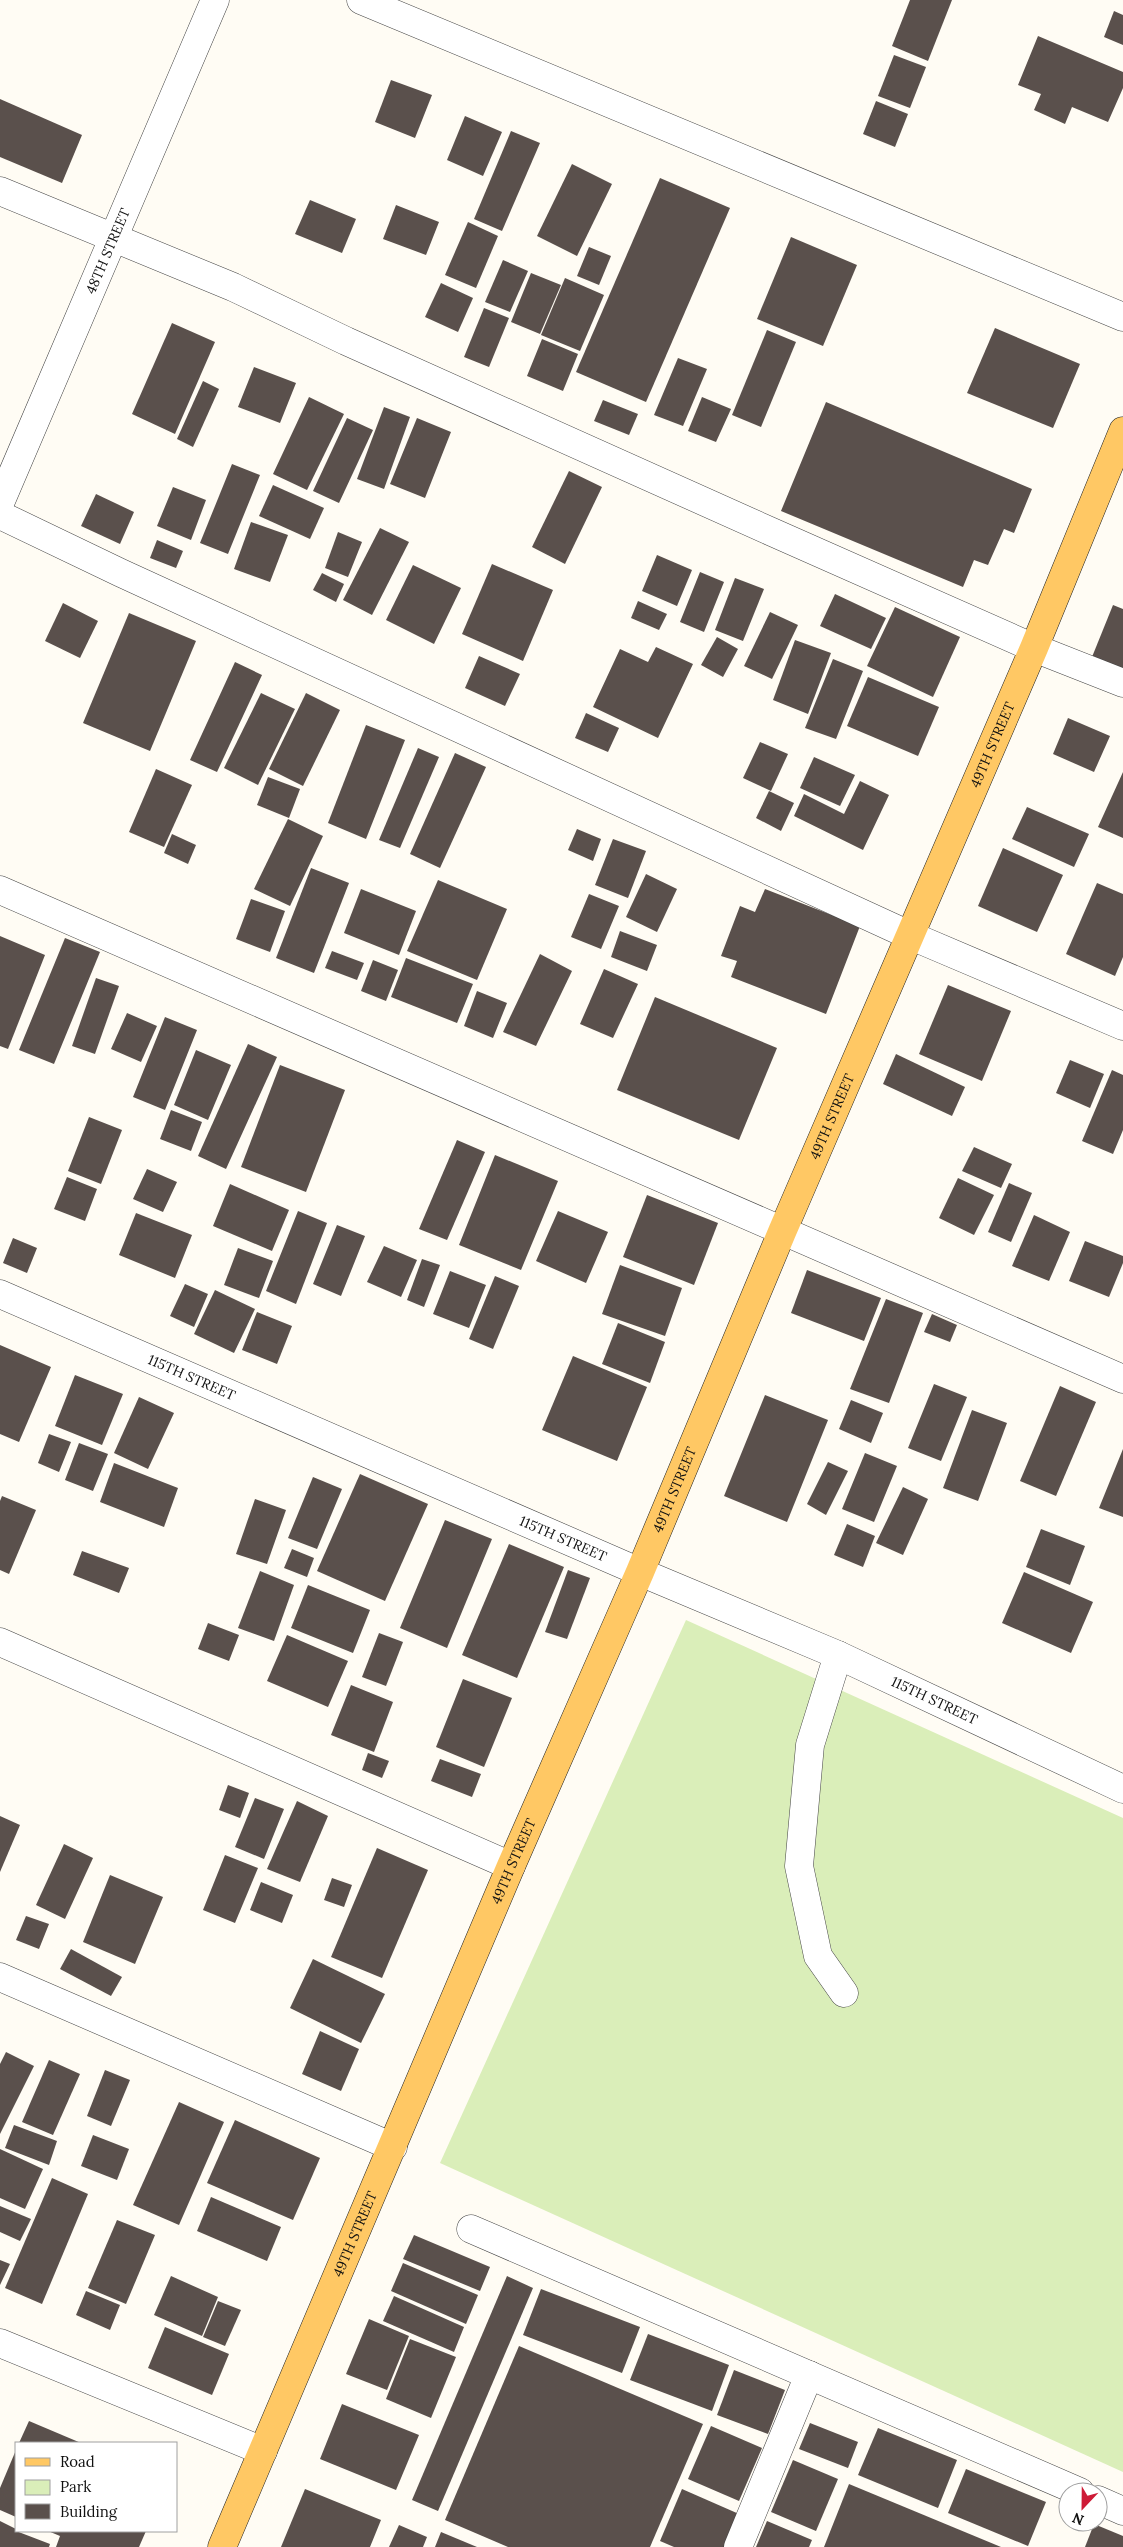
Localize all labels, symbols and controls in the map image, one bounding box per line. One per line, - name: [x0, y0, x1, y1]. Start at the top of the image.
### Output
- street label: 48TH STREET: [81, 206, 134, 297]
- street label: 49TH STREET: [966, 699, 1019, 790]
- street label: 49TH STREET: [805, 1071, 858, 1162]
- street label: 115TH STREET: [145, 1350, 238, 1404]
- street label: 49TH STREET: [648, 1444, 700, 1535]
- street label: 115TH STREET: [517, 1512, 610, 1566]
- street label: 115TH STREET: [888, 1672, 981, 1728]
- street label: 49TH STREET: [487, 1816, 540, 1907]
- street label: 49TH STREET: [329, 2188, 381, 2280]
- legend: [15, 2442, 178, 2532]
- text: Road: [60, 2452, 95, 2471]
- text: Park: [60, 2477, 91, 2496]
- north arrow: [1058, 2482, 1108, 2532]
- text: Building: [60, 2502, 118, 2521]
- text: N: [1070, 2509, 1087, 2529]

